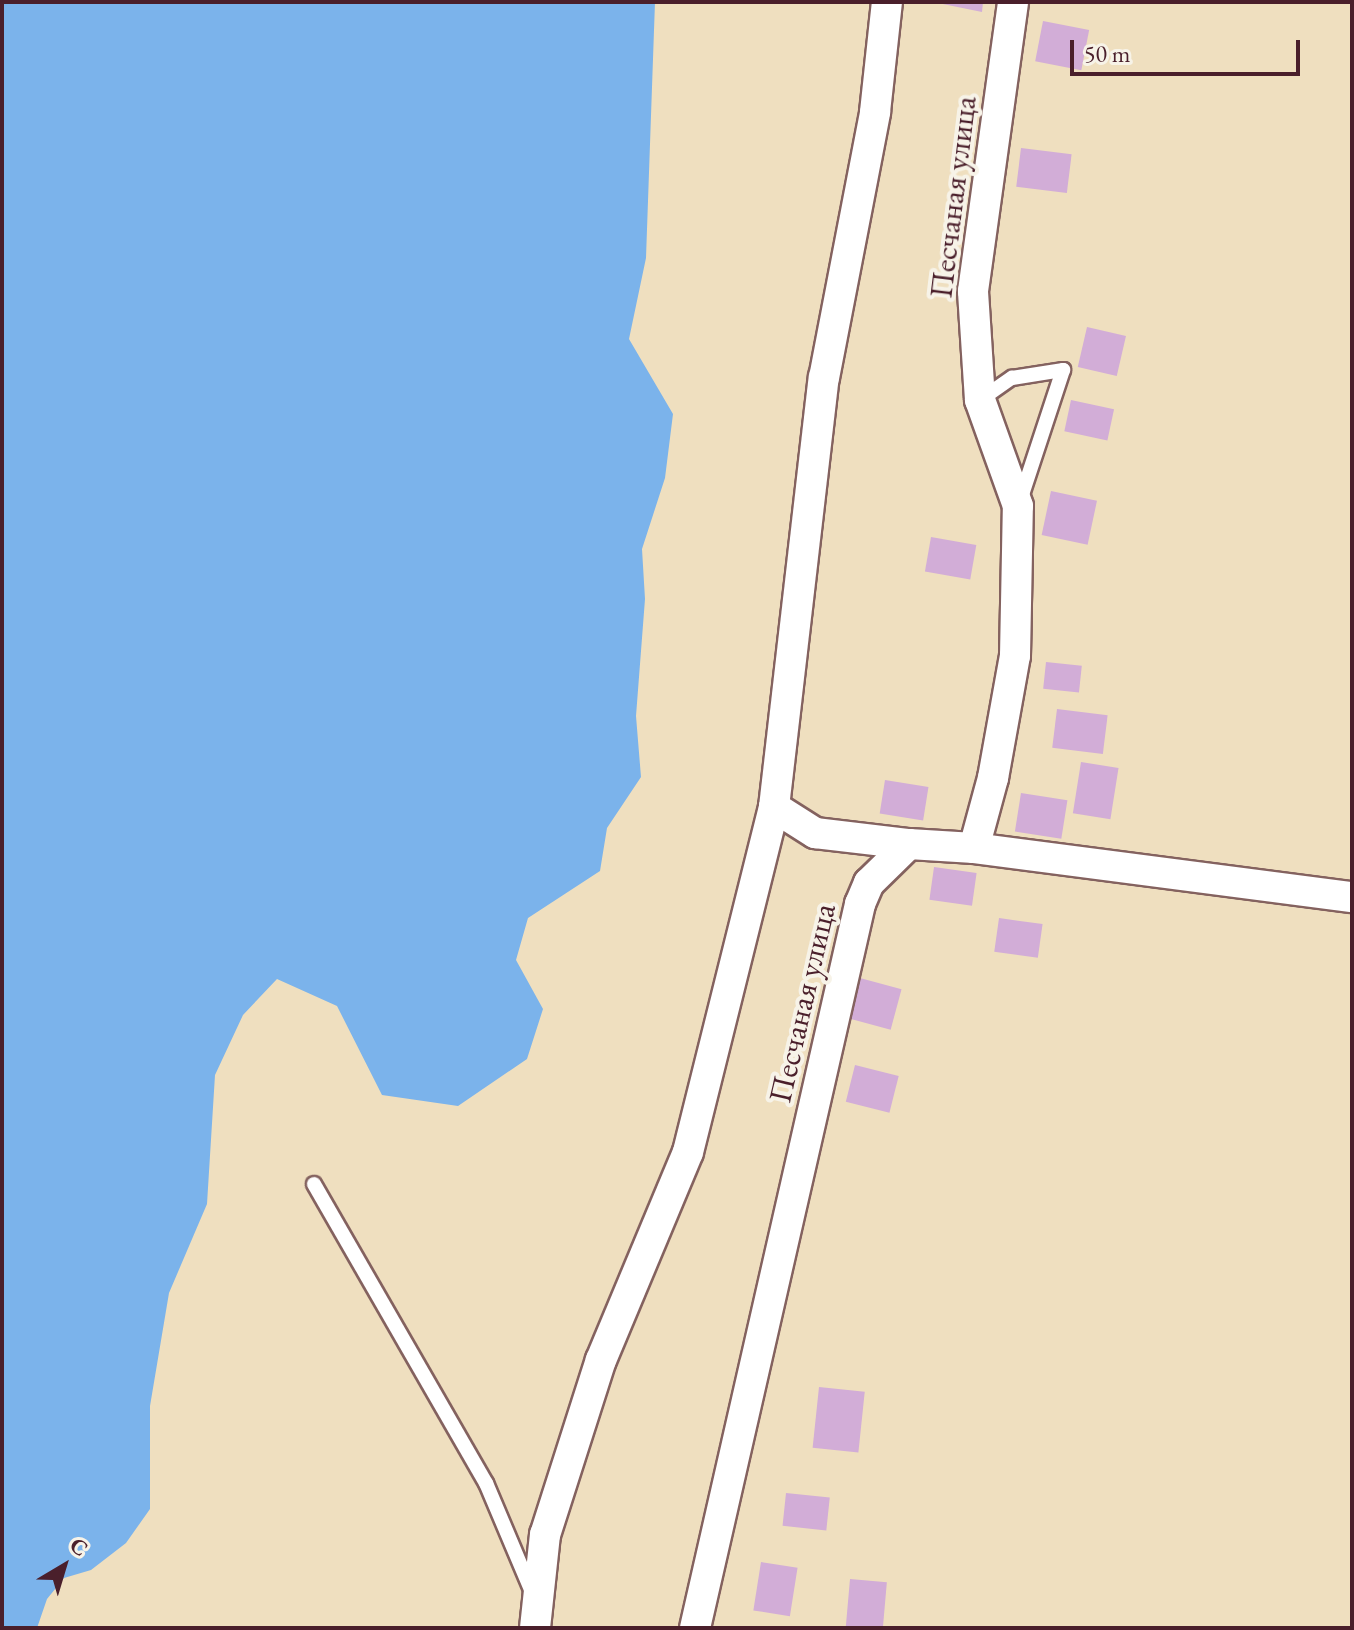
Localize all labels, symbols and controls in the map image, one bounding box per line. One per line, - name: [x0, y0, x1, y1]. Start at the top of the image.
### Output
- scale bar: [1074, 24, 1304, 74]
- text: 50 m: [1084, 38, 1131, 69]
- street label: Песчаная улица: [922, 94, 984, 300]
- street label: Песчаная улица: [760, 900, 844, 1106]
- north arrow: [24, 1526, 104, 1606]
- text: С: [64, 1530, 94, 1563]

